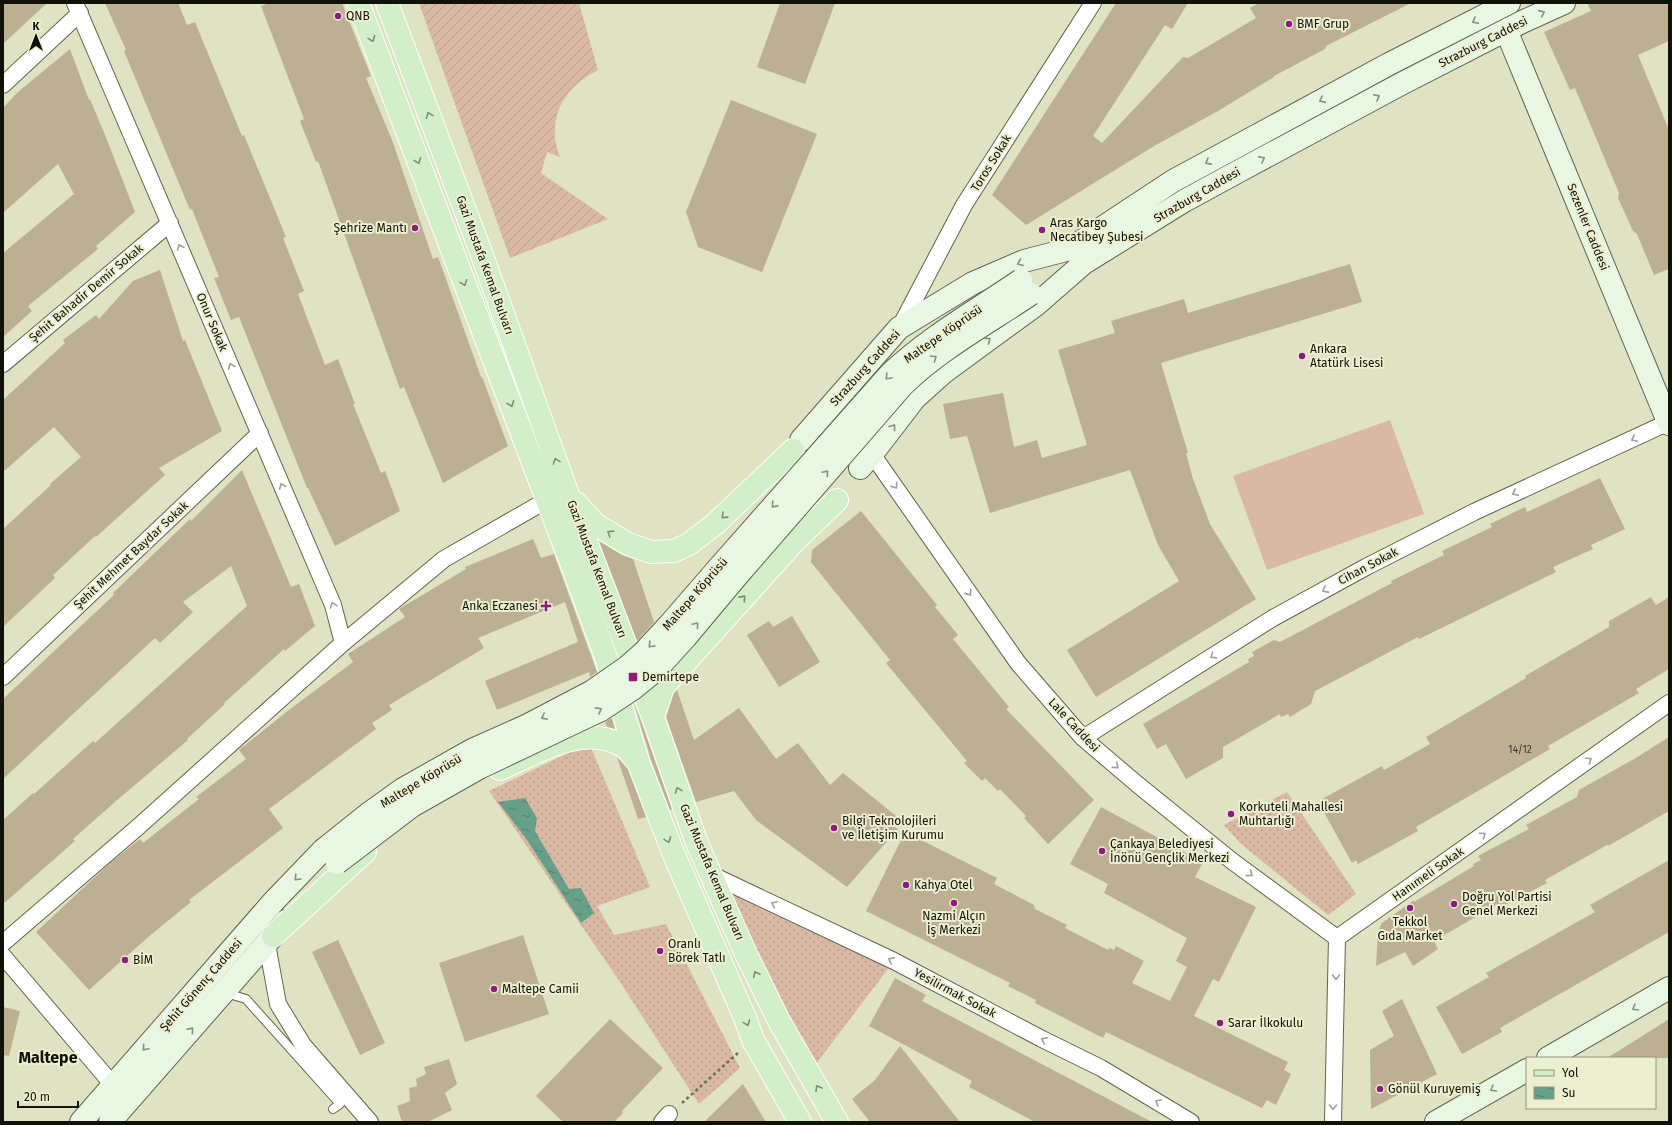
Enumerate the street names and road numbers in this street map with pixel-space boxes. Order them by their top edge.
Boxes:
street label: Strazburg Caddesi [1436,14,1530,70]
street label: Toros Sokak [968,131,1015,194]
street label: Strazburg Caddesi [1151,164,1243,226]
street label: Sezenler Caddesi [1564,181,1612,273]
street label: Gazi Mustafa Kemal Bulvarı [453,194,517,336]
street label: Şehit Bahadir Demir Sokak [26,241,147,345]
street label: Onur Sokak [193,291,231,354]
street label: Maltepe Köprüsü [901,302,985,366]
street label: Strazburg Caddesi [827,327,903,409]
street label: Şehit Mehmet Baydar Sokak [71,498,192,612]
street label: Gazi Mustafa Kemal Bulvarı [564,498,630,640]
street label: Cihan Sokak [1336,544,1401,588]
street label: Maltepe Köprüsü [660,555,730,633]
street label: Lale Caddesi [1046,695,1102,755]
street label: Maltepe Köprüsü [378,751,464,811]
street label: Gazi Mustafa Kemal Bulvarı [677,802,747,942]
street label: Hanımeli Sokak [1389,844,1467,904]
street label: Şehit Gönenç Caddesi [157,936,245,1034]
street label: Yesilirmak Sokak [911,965,999,1021]

